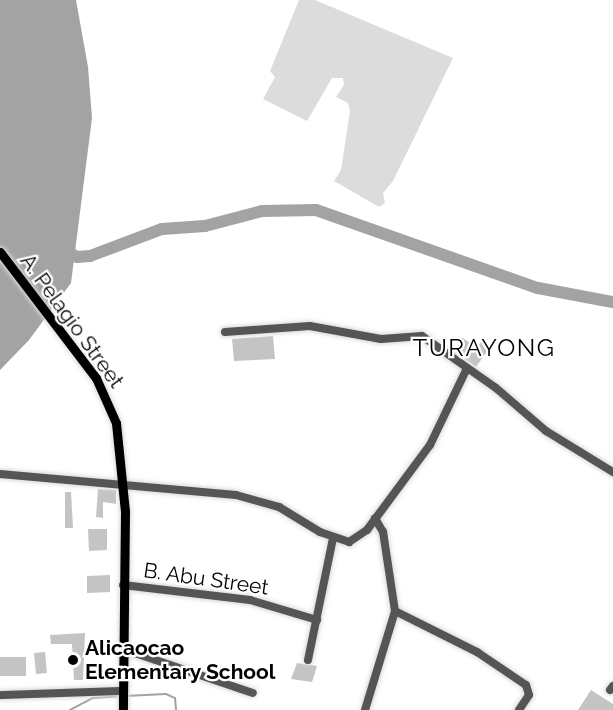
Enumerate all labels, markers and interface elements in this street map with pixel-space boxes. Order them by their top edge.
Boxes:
street label: A. Pelagio Street [15,249,129,393]
district label: TURAYONG [413,334,555,362]
street label: B. Abu Street [142,558,270,600]
place label: Alicaocao Elementary School [85,635,276,685]
marker: Alicaocao Elementary School [66,653,80,667]

